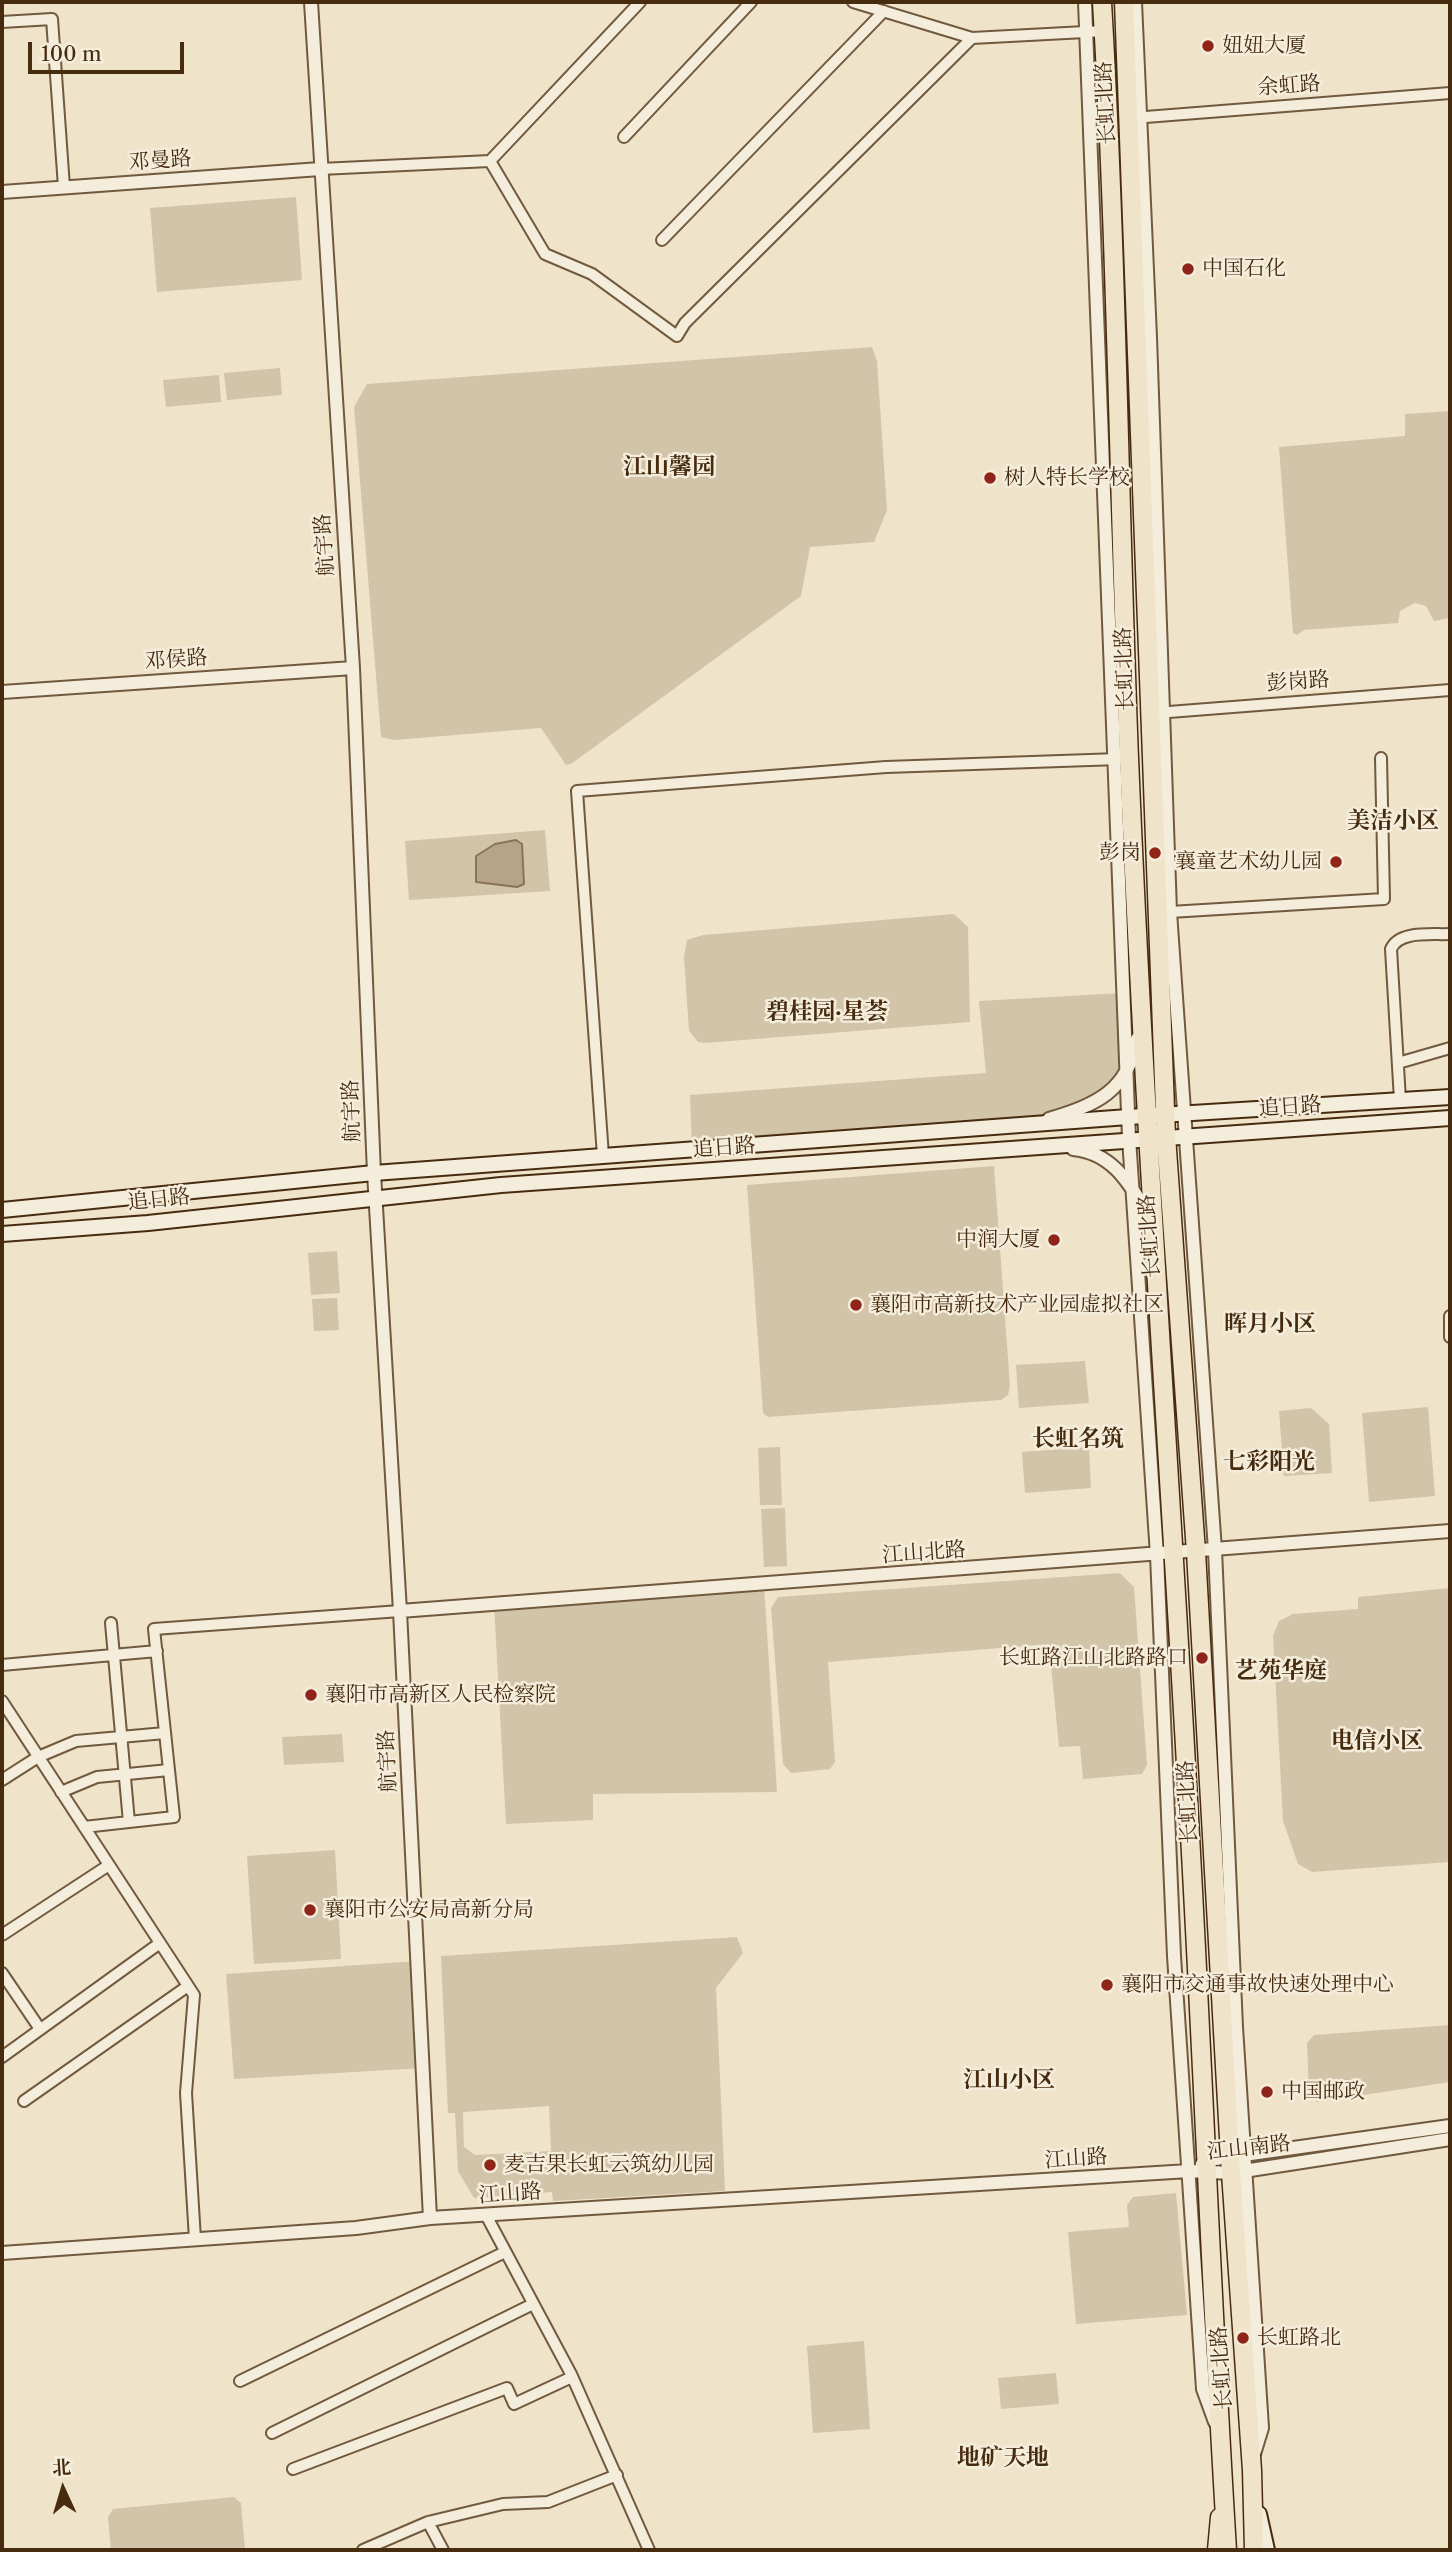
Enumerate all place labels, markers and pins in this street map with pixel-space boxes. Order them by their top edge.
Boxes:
place label: 妞妞大厦 [1222,33,1306,59]
marker: 妞妞大厦 [1200,38,1216,54]
place label: 中国石化 [1202,256,1286,282]
marker: 中国石化 [1180,261,1196,277]
place label: 树人特长学校 [1004,465,1130,491]
marker: 树人特长学校 [982,470,998,486]
place label: 彭岗 [1099,840,1141,866]
marker: 彭岗 [1147,845,1163,861]
place label: 襄童艺术幼儿园 [1175,849,1322,875]
marker: 襄童艺术幼儿园 [1328,854,1344,870]
place label: 中润大厦 [956,1227,1040,1253]
marker: 中润大厦 [1046,1232,1062,1248]
place label: 襄阳市高新技术产业园虚拟社区 [870,1292,1164,1318]
marker: 襄阳市高新技术产业园虚拟社区 [848,1297,864,1313]
place label: 长虹路江山北路路口 [999,1645,1188,1671]
marker: 长虹路江山北路路口 [1194,1650,1210,1666]
place label: 襄阳市高新区人民检察院 [325,1682,556,1708]
marker: 襄阳市高新区人民检察院 [303,1687,319,1703]
place label: 襄阳市公安局高新分局 [324,1897,534,1923]
marker: 襄阳市公安局高新分局 [302,1902,318,1918]
place label: 襄阳市交通事故快速处理中心 [1121,1972,1394,1998]
marker: 襄阳市交通事故快速处理中心 [1099,1977,1115,1993]
place label: 中国邮政 [1281,2079,1365,2105]
marker: 中国邮政 [1259,2084,1275,2100]
place label: 麦吉果长虹云筑幼儿园 [504,2152,714,2178]
marker: 麦吉果长虹云筑幼儿园 [482,2157,498,2173]
place label: 长虹路北 [1257,2325,1341,2351]
marker: 长虹路北 [1235,2330,1251,2346]

